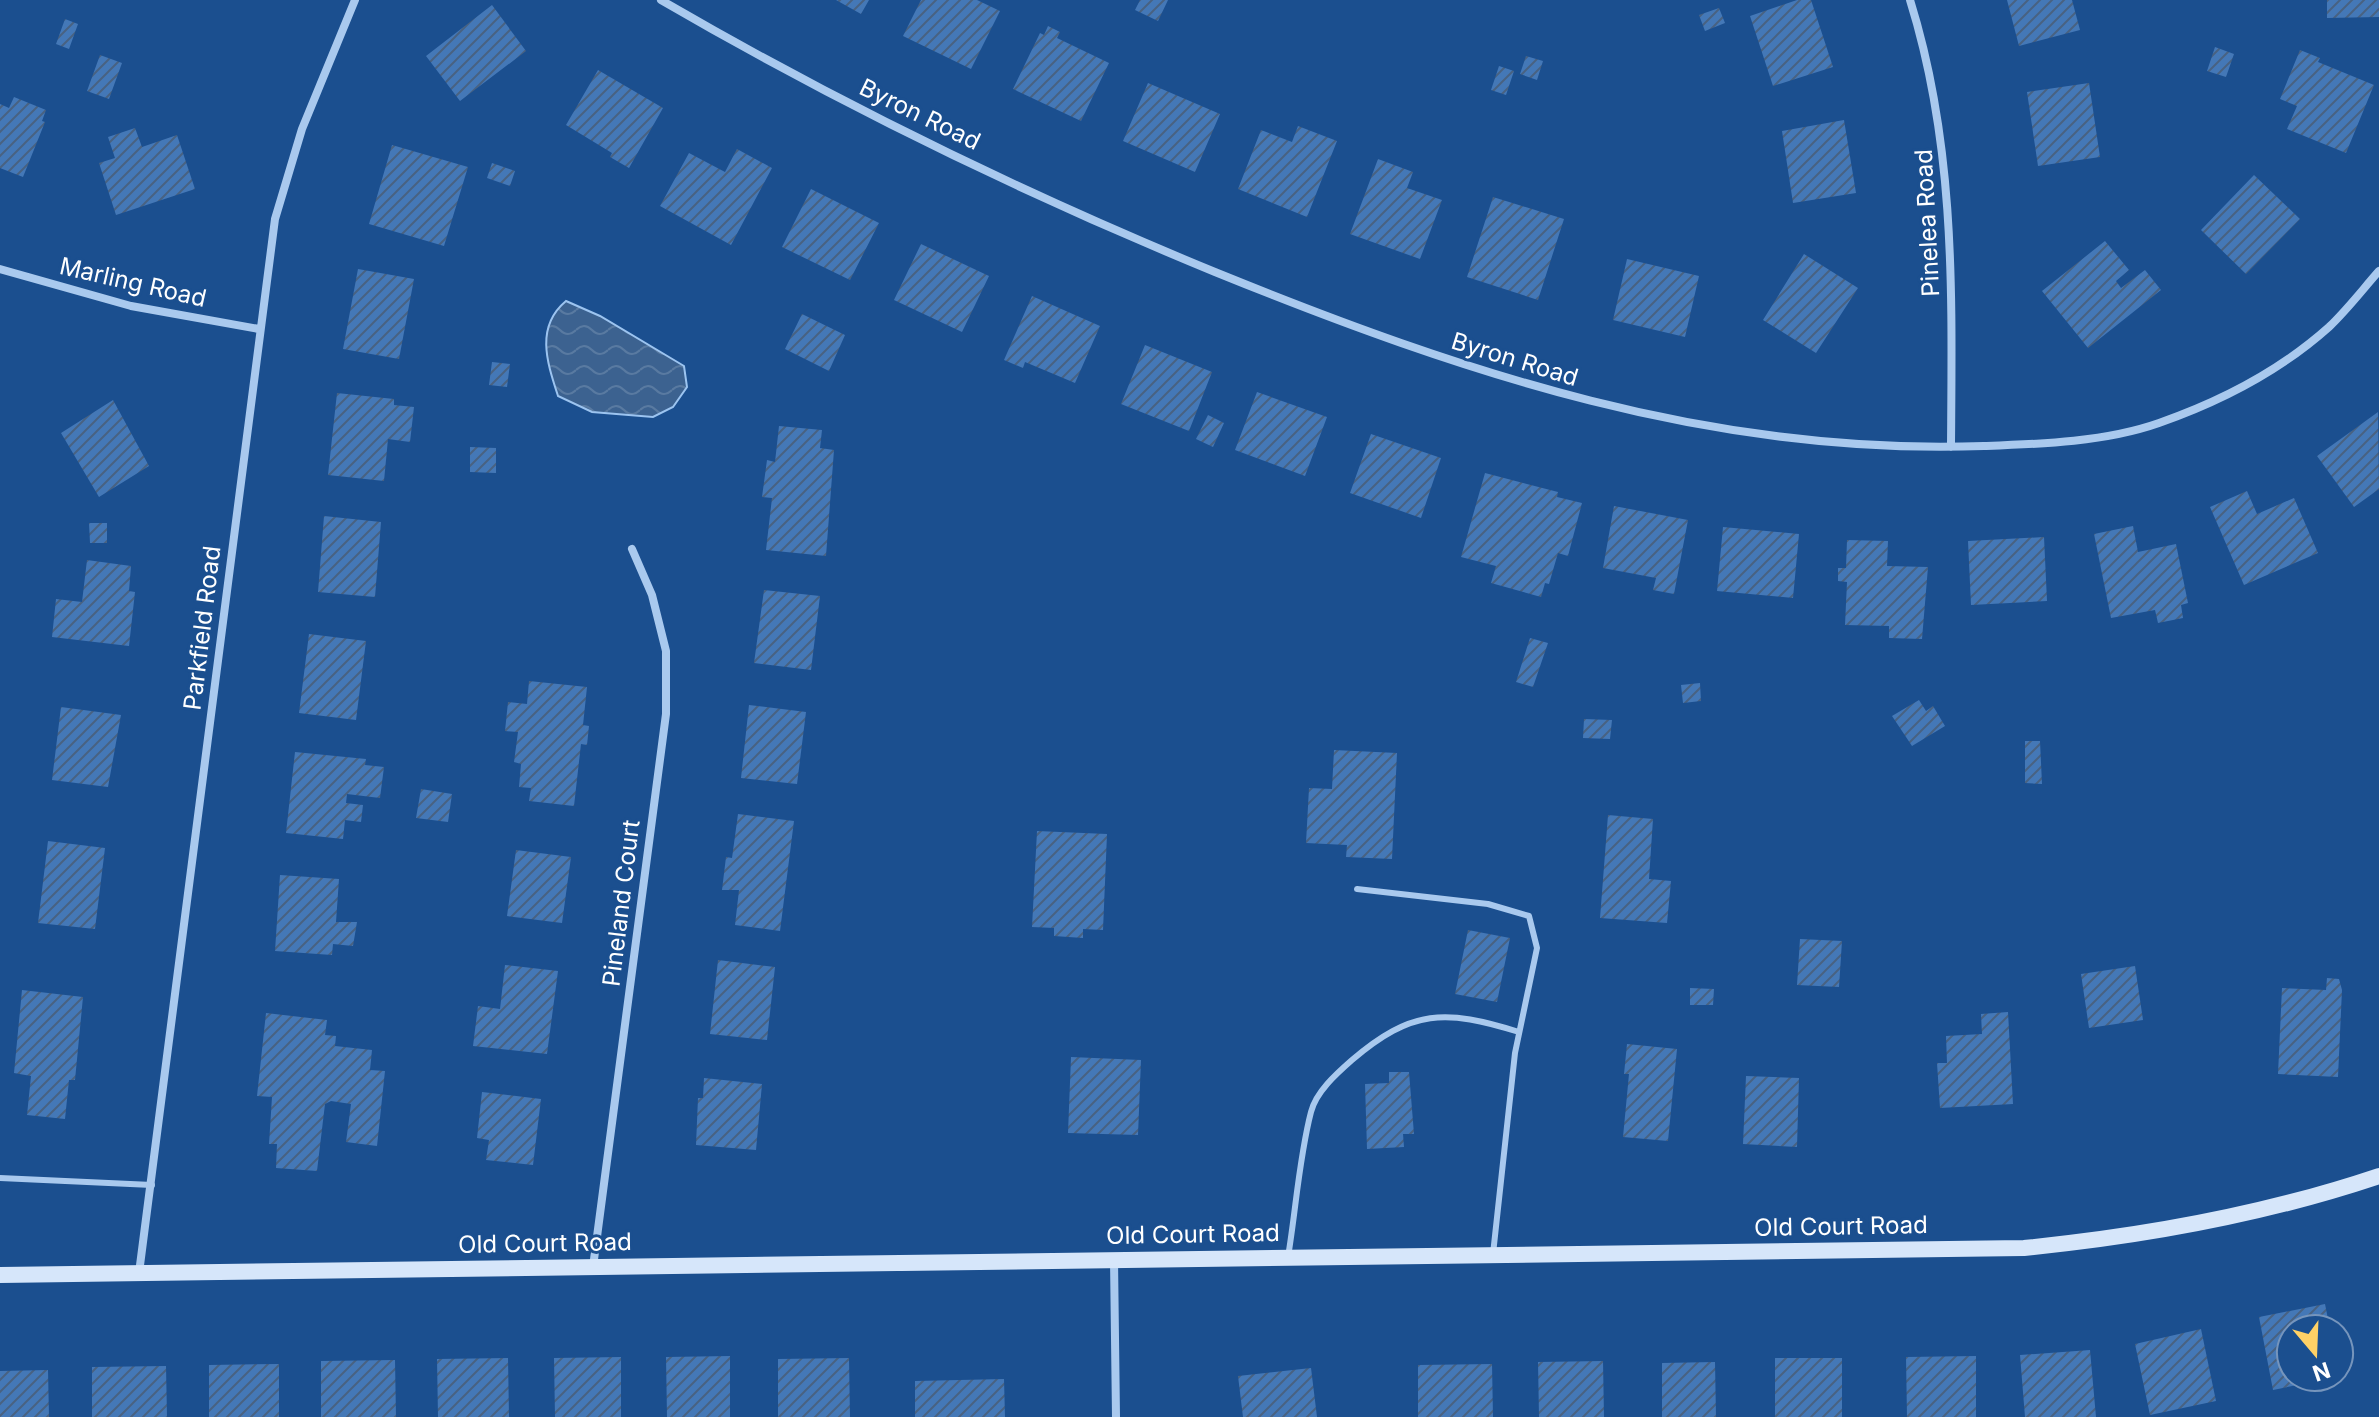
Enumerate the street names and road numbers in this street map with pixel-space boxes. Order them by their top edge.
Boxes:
street label: Byron Road [855,72,985,156]
street label: Pinelea Road [1909,149,1945,297]
street label: Marling Road [57,251,209,313]
street label: Byron Road [1448,326,1582,392]
street label: Parkfield Road [178,544,226,712]
street label: Pineland Court [596,818,646,988]
street label: Old Court Road [1754,1210,1928,1242]
street label: Old Court Road [1106,1218,1280,1250]
street label: Old Court Road [458,1227,632,1259]

